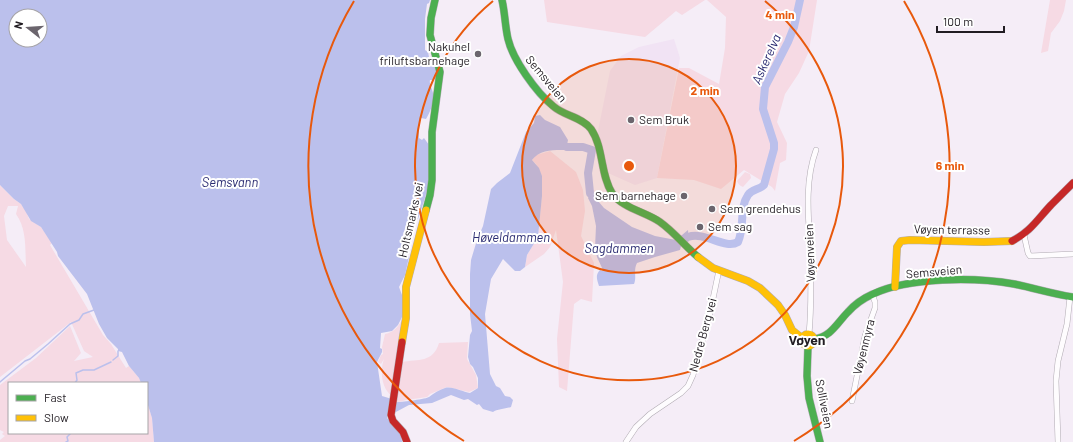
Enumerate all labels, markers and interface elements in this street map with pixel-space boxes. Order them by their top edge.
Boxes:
text: 4 min [765,7,795,21]
north arrow [8,8,48,48]
scale bar [937,8,1004,34]
text: 100 m [943,14,973,28]
text: N [11,20,25,30]
water label: Askerelva [748,31,784,87]
place label: Nakuhel friluftsbarnehage [379,39,470,67]
marker: Nakuhel friluftsbarnehage [473,49,483,59]
street label: Semsveien [523,52,570,105]
text: 2 min [691,83,719,97]
place label: Sem Bruk [639,112,689,126]
marker: Sem Bruk [626,115,636,125]
text: 6 min [936,158,964,172]
centre of rings [622,159,636,173]
water label: Semsvann [202,174,258,190]
street label: Holtsmarks vei [395,181,425,259]
place label: Sem barnehage [595,188,676,202]
marker: Sem barnehage [679,191,689,201]
place label: Sem grendehus [720,201,801,215]
marker: Sem grendehus [707,204,717,214]
place label: Sem sag [708,219,752,233]
street label: Vøyen terrasse [914,221,990,237]
marker: Sem sag [695,222,705,232]
street label: Vøyenveien [801,224,817,283]
water label: Høveldammen [472,229,550,245]
water label: Sagdammen [584,240,654,256]
street label: Semsveien [905,262,963,280]
street label: Nedre Berg vei [685,296,719,373]
street label: Vøyenmyra [849,318,877,376]
district label: Vøyen [788,331,826,348]
street label: Solliveien [813,378,837,430]
legend [8,382,148,434]
text: Fast [44,390,67,404]
text: Slow [44,410,69,424]

